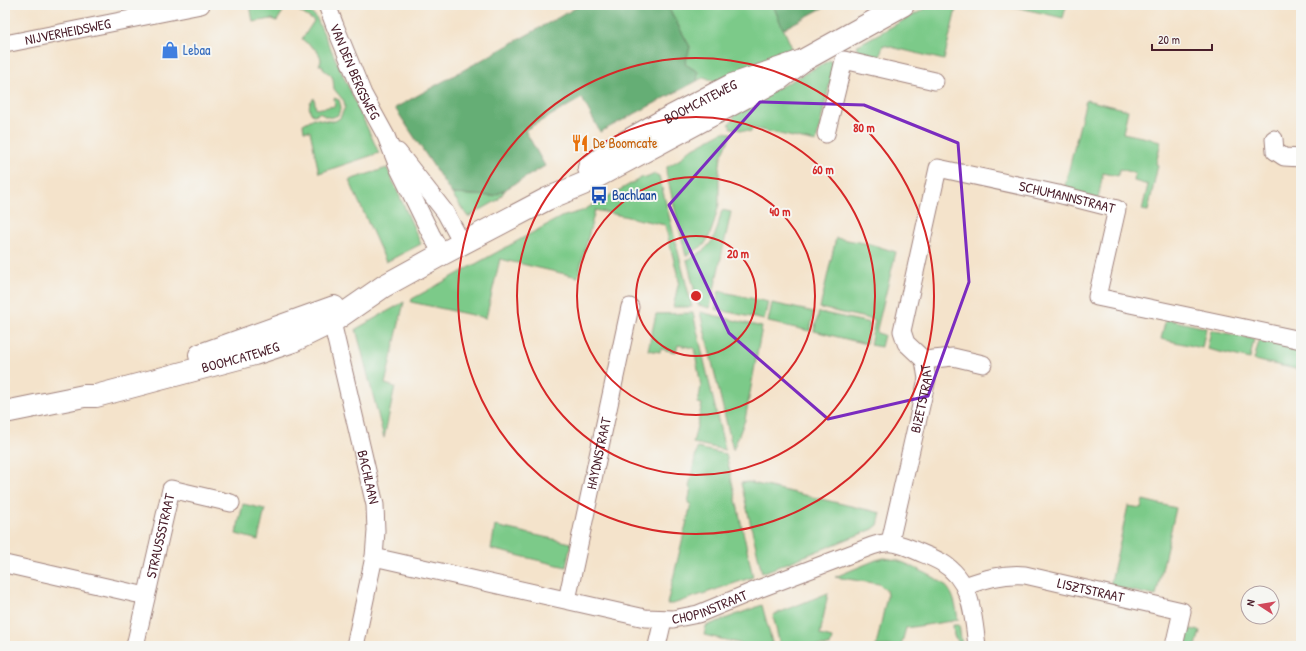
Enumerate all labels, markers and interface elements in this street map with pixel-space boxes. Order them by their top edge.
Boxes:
street label: NIJVERHEIDSWEG [23,13,112,49]
street label: VAN DEN BERGSWEG [326,20,385,123]
scale bar [1152,26,1212,52]
text: 20 m [1158,31,1180,48]
shop icon: Lebaa [160,40,180,60]
place label: Lebaa [183,40,211,59]
street label: BOOMCATEWEG [660,74,739,128]
text: 80 m [853,119,875,136]
restaurant icon: De Boomcate [570,133,590,153]
place label: De Boomcate [593,133,658,152]
text: 60 m [812,161,834,178]
street label: SCHUMANNSTRAAT [1017,176,1118,217]
bus stop icon: Bachlaan [589,185,609,205]
place label: Bachlaan [612,185,657,204]
text: 40 m [770,203,790,220]
text: 20 m [727,245,749,262]
centre of rings [689,289,703,303]
street label: BOOMCATEWEG [199,336,282,377]
street label: BIZETSTRAAT [905,363,936,435]
street label: HAYDNSTRAAT [581,415,615,491]
street label: BACHLAAN [353,448,384,506]
street label: STRAUSSSTRAAT [141,491,179,580]
street label: LISZTSTRAAT [1056,573,1127,607]
street label: CHOPINSTRAAT [670,585,750,628]
north arrow [1240,585,1280,625]
text: N [1243,598,1258,607]

